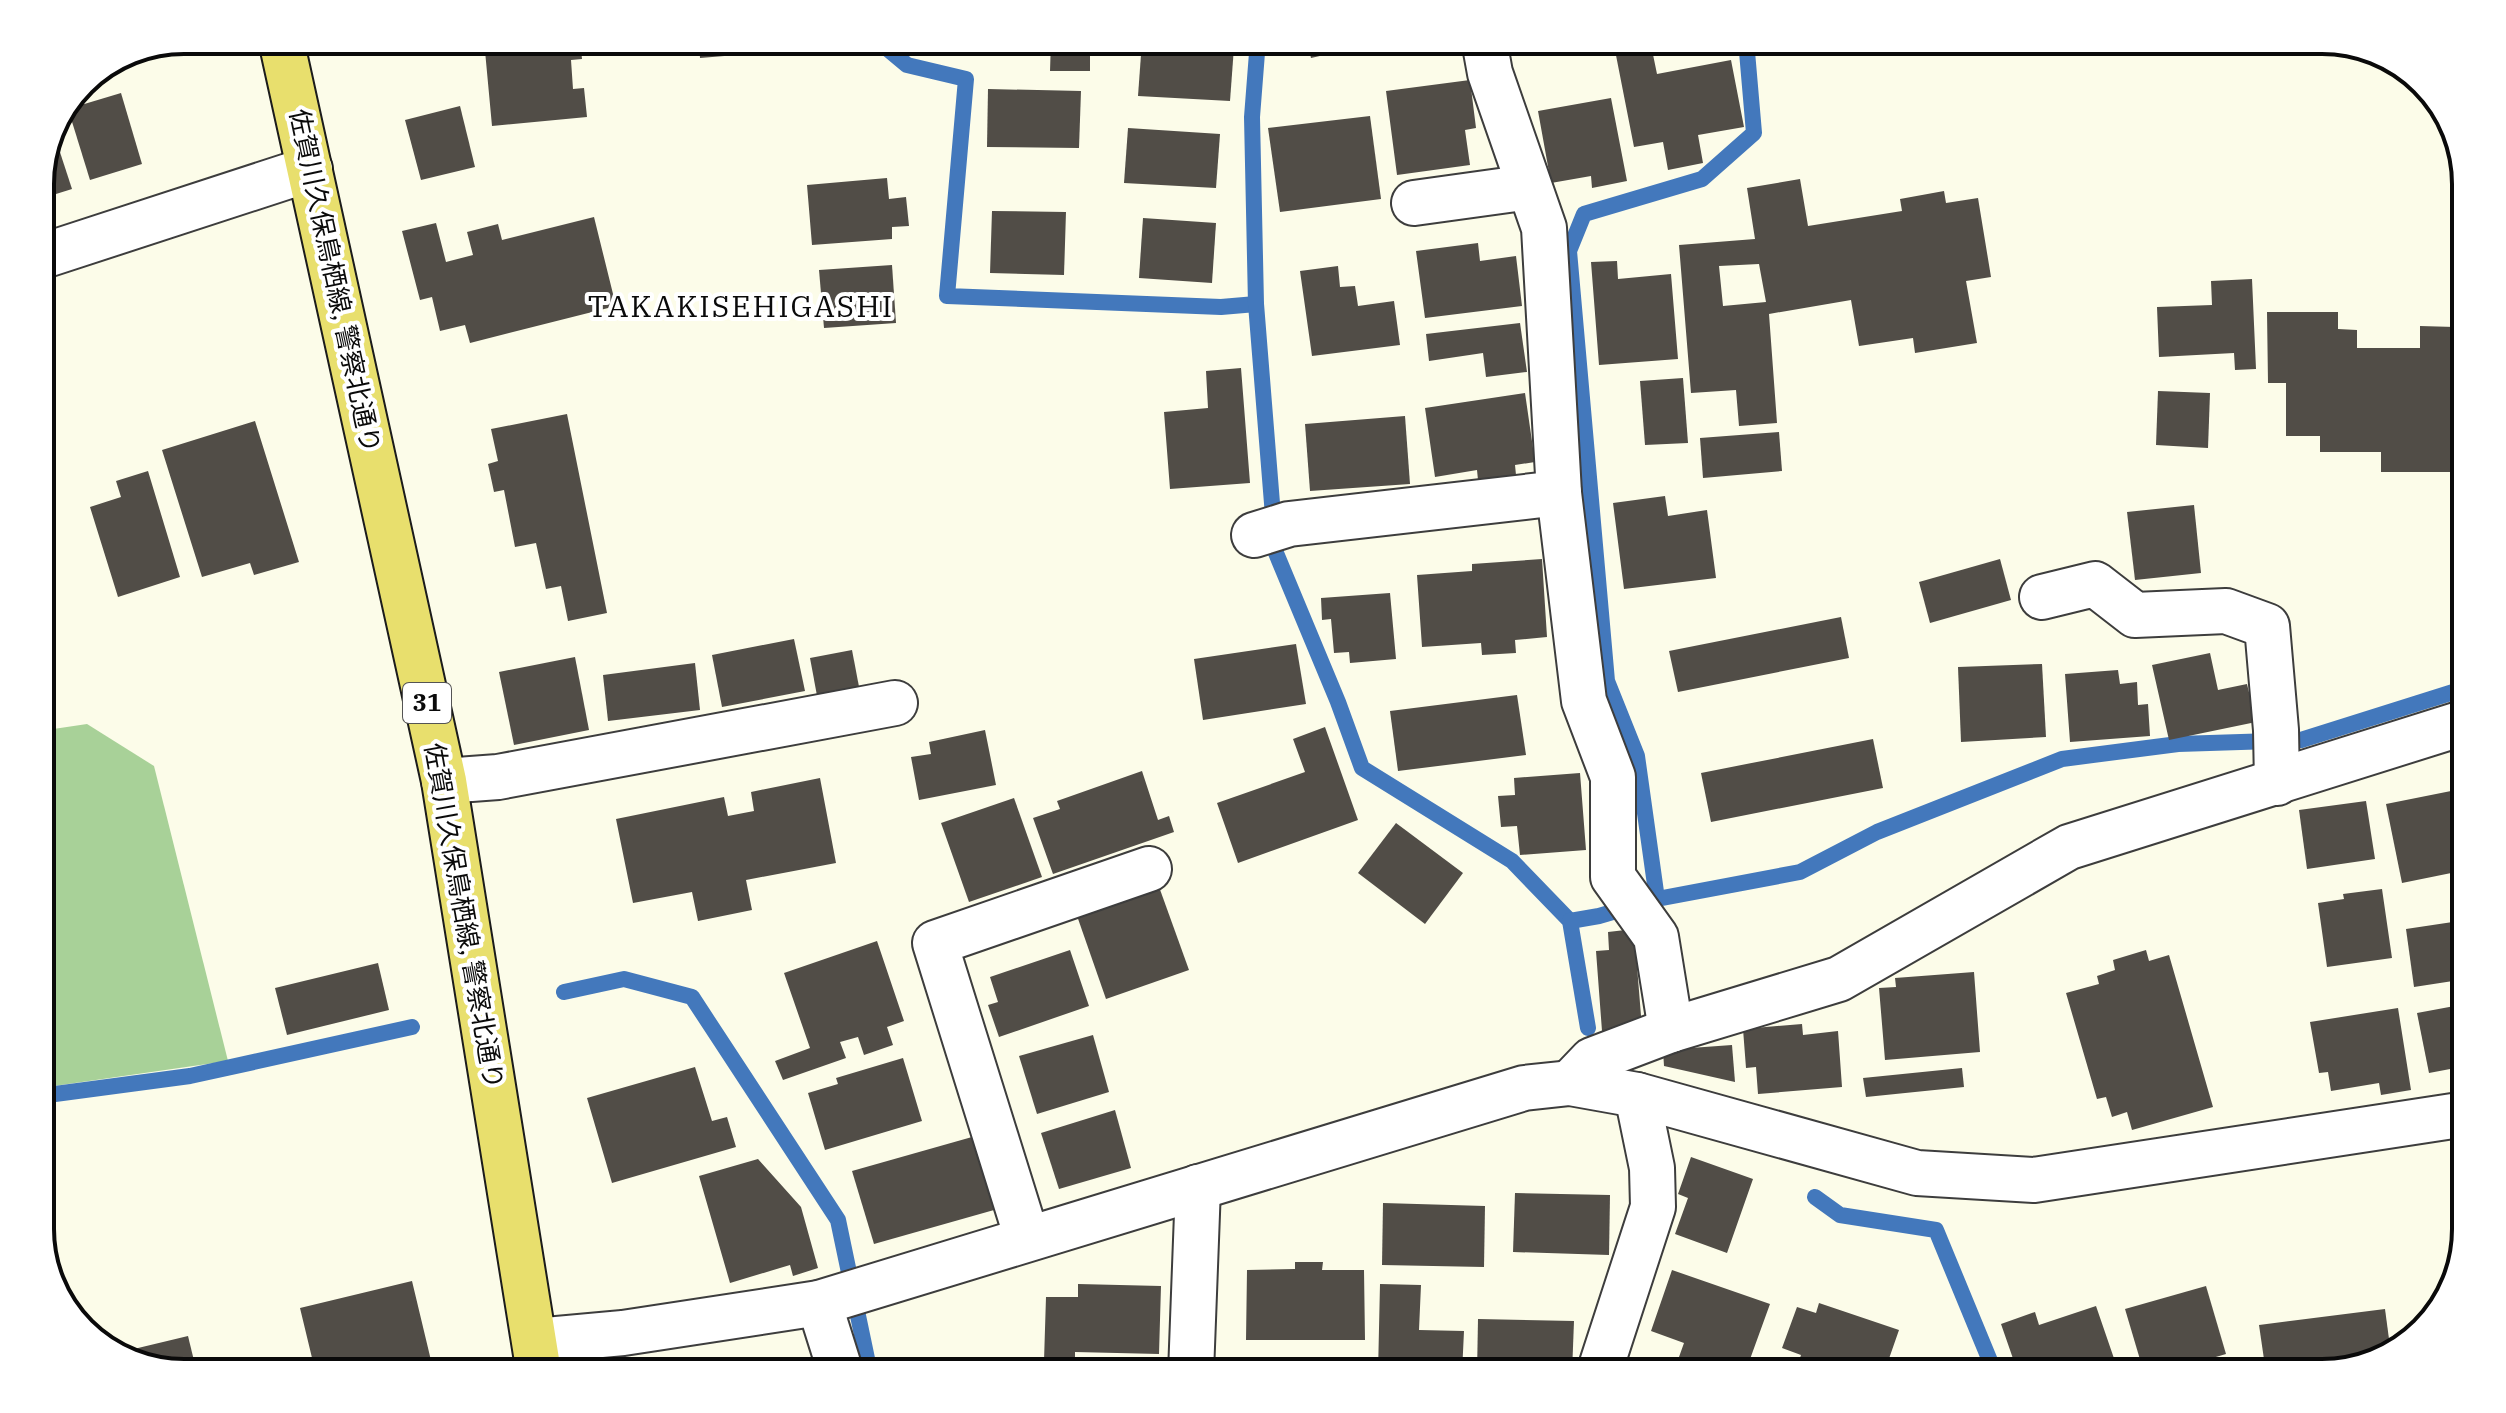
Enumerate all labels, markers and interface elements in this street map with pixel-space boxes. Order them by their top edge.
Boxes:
street label: 佐賀川久保鳥栖線, 警察北通り [283,106,389,456]
district label: TAKAKISEHIGASHI [588,286,894,325]
road number: 31 [403,683,451,723]
street label: 佐賀川久保鳥栖線, 警察北通り [418,740,512,1092]

